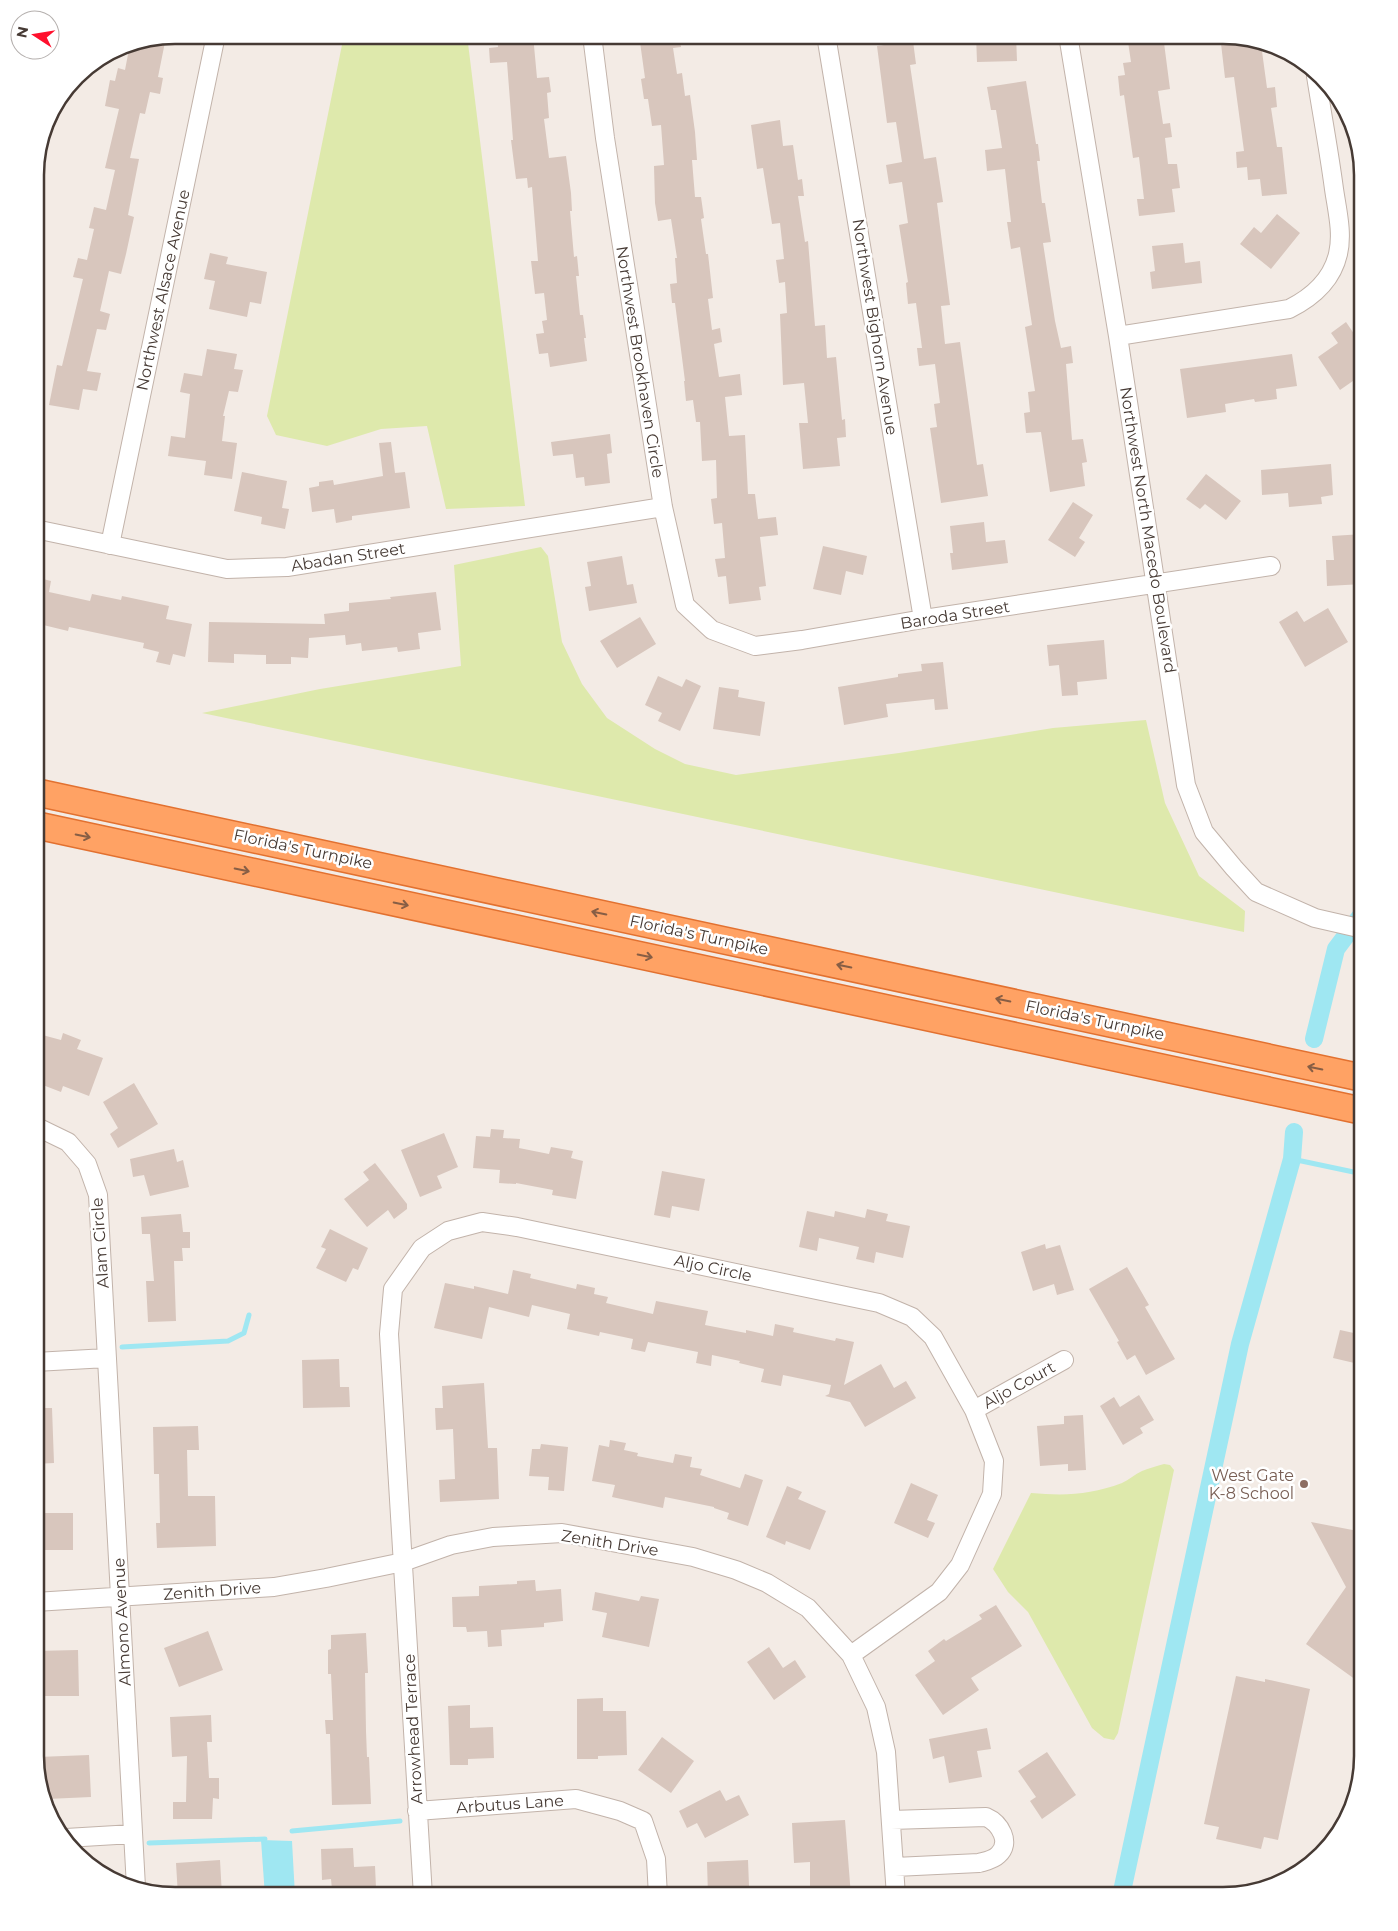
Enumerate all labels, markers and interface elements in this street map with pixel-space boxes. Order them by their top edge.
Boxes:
north arrow [10,10,60,60]
text: N [12,25,32,40]
street label: Northwest Alsace Avenue [132,188,194,392]
street label: Northwest Bighorn Avenue [849,218,901,436]
street label: Northwest Brookhaven Circle [612,245,668,479]
street label: Northwest North Macedo Boulevard [1116,385,1180,675]
street label: Abadan Street [290,539,407,575]
street label: Baroda Street [899,597,1012,633]
street label: Florida's Turnpike [232,825,374,873]
one-way arrow [74,831,90,841]
one-way arrow [233,865,249,875]
one-way arrow [392,900,408,909]
one-way arrow [592,908,608,918]
street label: Florida's Turnpike [628,911,770,959]
one-way arrow [637,952,653,961]
one-way arrow [836,961,852,970]
one-way arrow [995,995,1011,1005]
street label: Florida's Turnpike [1024,996,1166,1044]
one-way arrow [1308,1063,1324,1072]
street label: Alam Circle [87,1197,113,1289]
street label: Aljo Circle [672,1250,754,1286]
street label: Aljo Court [980,1357,1059,1413]
place label: West Gate K-8 School [1209,1466,1294,1503]
marker: West Gate K-8 School [1298,1478,1310,1490]
street label: Zenith Drive [560,1526,660,1560]
street label: Almono Avenue [109,1557,135,1687]
street label: Zenith Drive [162,1578,262,1604]
street label: Arrowhead Terrace [400,1653,426,1805]
street label: Arbutus Lane [455,1791,565,1817]

